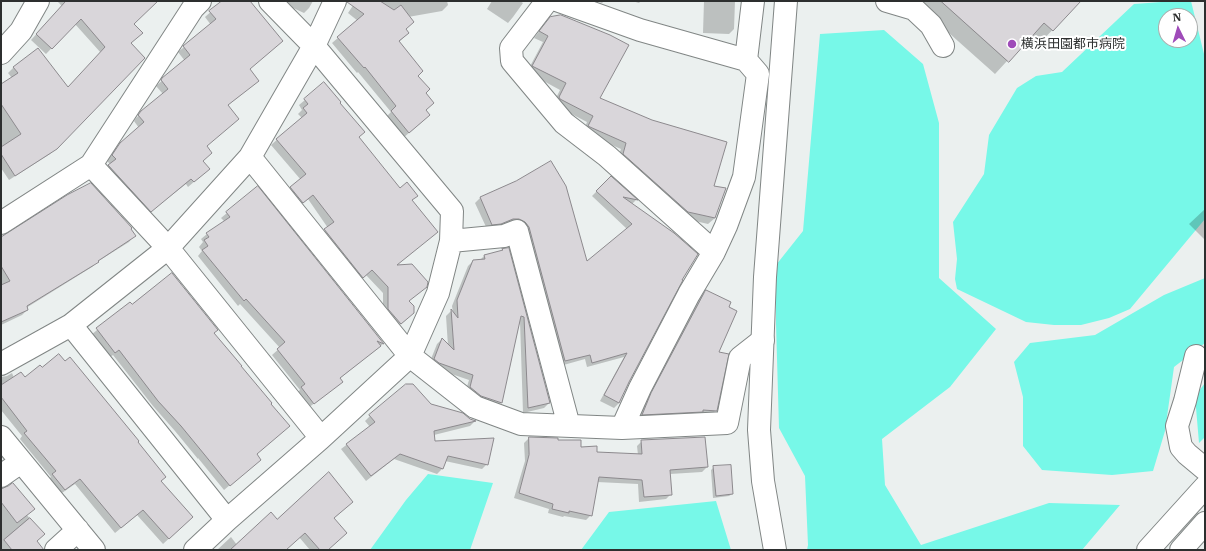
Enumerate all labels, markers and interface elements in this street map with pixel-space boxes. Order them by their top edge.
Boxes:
north arrow [1158,8,1198,48]
text: N [1172,10,1182,24]
place label: 横浜田園都市病院 [1021,36,1125,52]
marker: 横浜田園都市病院 [1006,38,1018,50]

